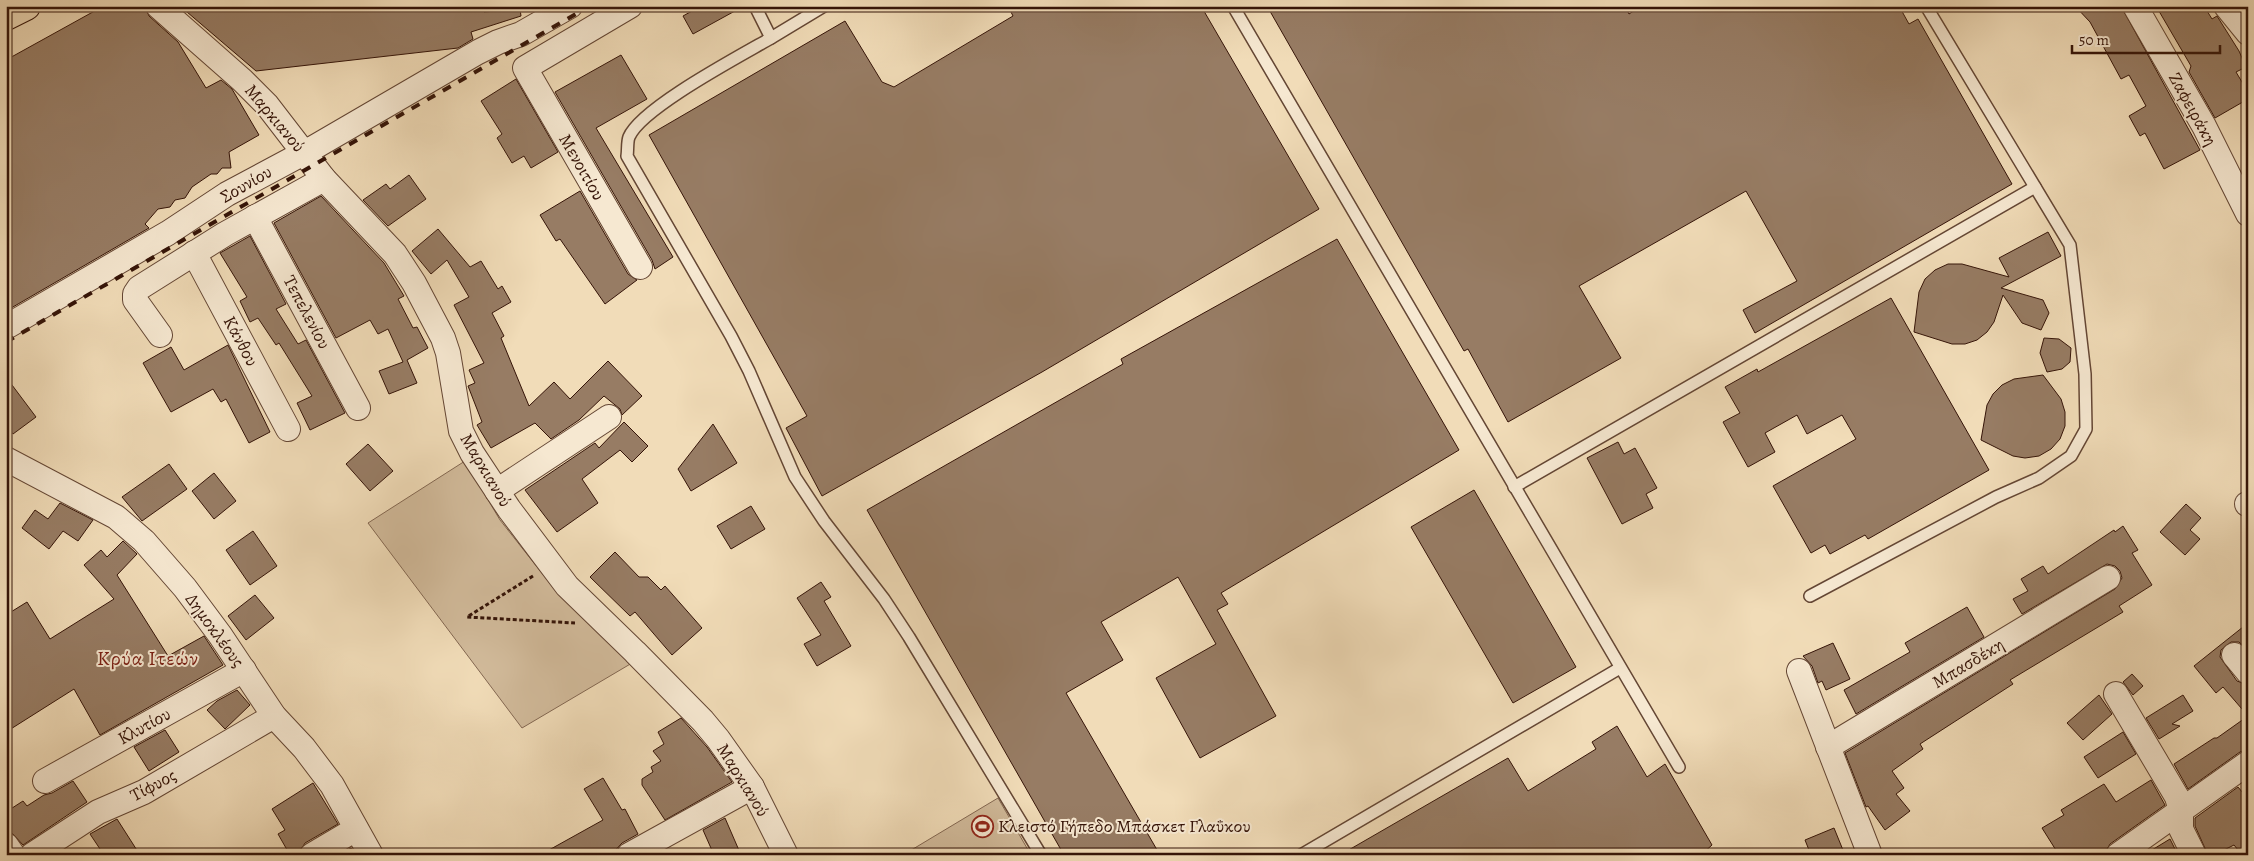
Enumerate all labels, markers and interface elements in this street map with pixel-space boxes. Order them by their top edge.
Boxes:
scale bar [2072,22,2219,54]
text: 50 m [2079,30,2109,50]
street label: Ζαφειράκη [2163,68,2223,150]
street label: Μαρκιανού [239,79,311,157]
street label: Μενοιτίου [553,129,611,205]
street label: Σουνίου [216,160,276,208]
street label: Τεπελενίου [278,271,336,353]
street label: Κάνθου [218,312,264,370]
street label: Μαρκιανού [455,429,517,511]
street label: Δημοκλέους [180,588,250,672]
street label: Μπασδέκη [1928,632,2008,694]
district label: Κρύα Ιτεών [97,645,199,672]
street label: Κλυτίου [113,702,175,750]
street label: Μαρκιανού [711,739,775,821]
street label: Τίφυος [126,763,180,807]
sports icon: Κλειστό Γήπεδο Μπάσκετ Γλαΰκου [970,814,994,838]
place label: Κλειστό Γήπεδο Μπάσκετ Γλαΰκου [998,814,1251,838]

